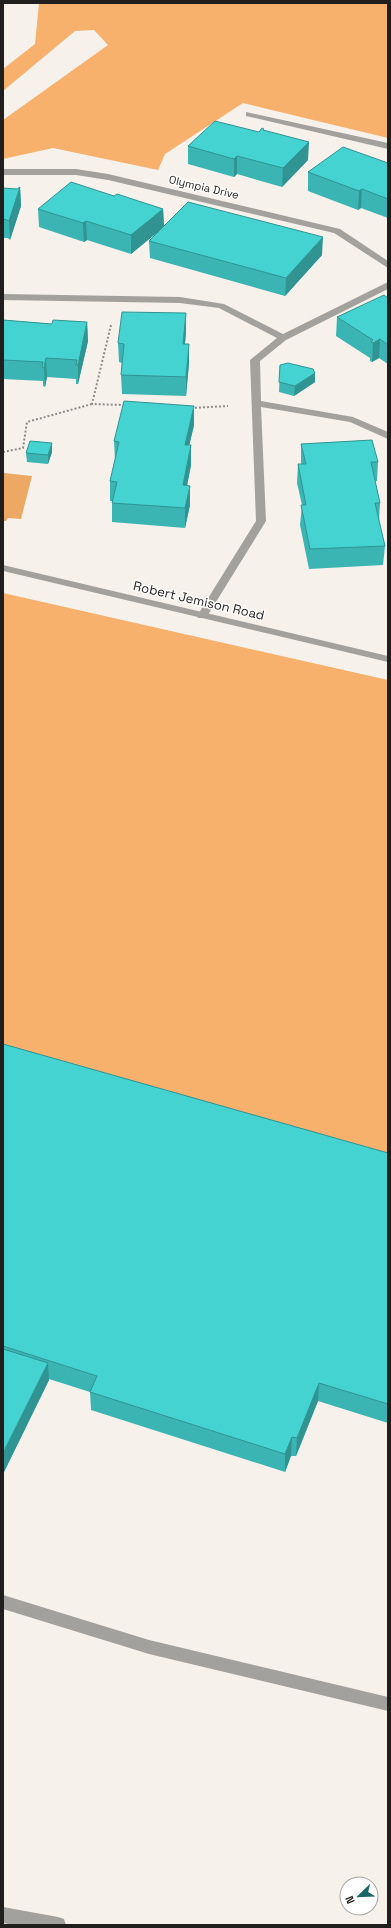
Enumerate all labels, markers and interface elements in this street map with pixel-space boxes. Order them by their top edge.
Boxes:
street label: Olympia Drive [168,172,240,202]
street label: Robert Jemison Road [132,577,266,624]
north arrow [339,1876,379,1916]
text: N [342,1894,358,1906]

